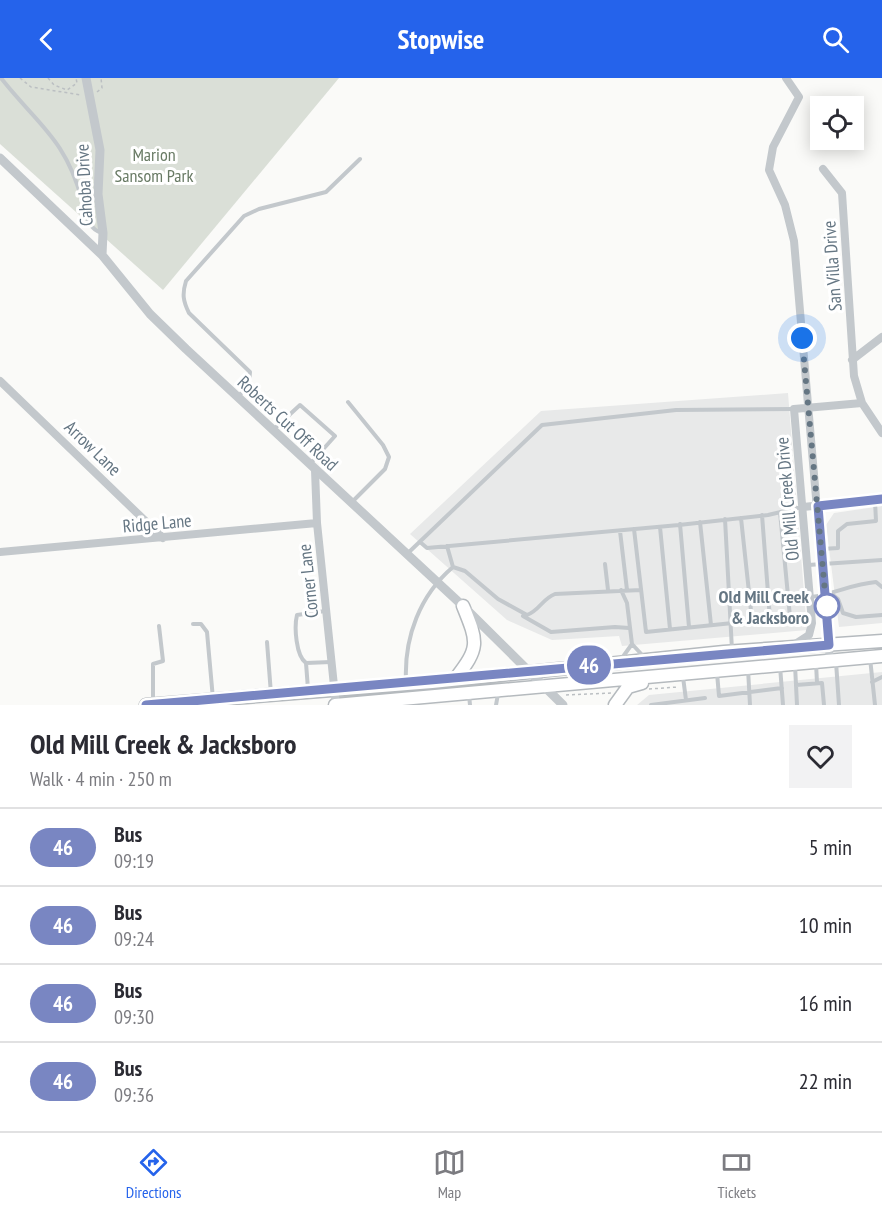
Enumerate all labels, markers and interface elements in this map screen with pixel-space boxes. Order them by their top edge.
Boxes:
text: Stopwise [398,22,484,56]
icon: back [30,23,63,56]
icon: search [819,23,852,56]
map controls [810,96,864,150]
button: locate [810,96,864,150]
street label: Cahoba Drive [70,143,98,227]
park label: Marion Sansom Park [115,143,193,187]
street label: San Villa Drive [817,220,847,312]
your location [787,323,817,353]
street label: Roberts Cut Off Road [233,370,343,476]
street label: Arrow Lane [60,415,126,481]
street label: Old Mill Creek Drive [770,436,804,562]
street label: Ridge Lane [122,509,192,537]
street label: Corner Lane [293,543,323,619]
place label: Old Mill Creek & Jacksboro [719,585,810,629]
marker: Old Mill Creek & Jacksboro [814,593,840,619]
line badge: 46 [562,646,616,684]
text: 46 [579,652,599,679]
text: Old Mill Creek & Jacksboro [30,725,297,762]
button: heart [789,725,852,788]
text: Walk · 4 min · 250 m [30,766,172,792]
text: Bus [114,820,142,848]
text: 5 min [809,833,852,861]
text: 46 [53,834,73,861]
text: 09:19 [114,848,154,874]
text: Bus [114,898,142,926]
text: 10 min [799,911,852,939]
text: 46 [53,912,73,939]
text: 09:24 [114,926,154,952]
text: Bus [114,976,142,1004]
text: 16 min [799,989,852,1017]
text: 46 [53,990,73,1017]
text: 09:30 [114,1004,154,1030]
text: Bus [114,1054,142,1082]
text: 22 min [799,1067,852,1095]
text: 46 [53,1068,73,1095]
text: 09:36 [114,1082,154,1108]
tab: Directions [126,1146,181,1202]
tab: Map [433,1146,466,1202]
tab: Tickets [717,1146,756,1202]

